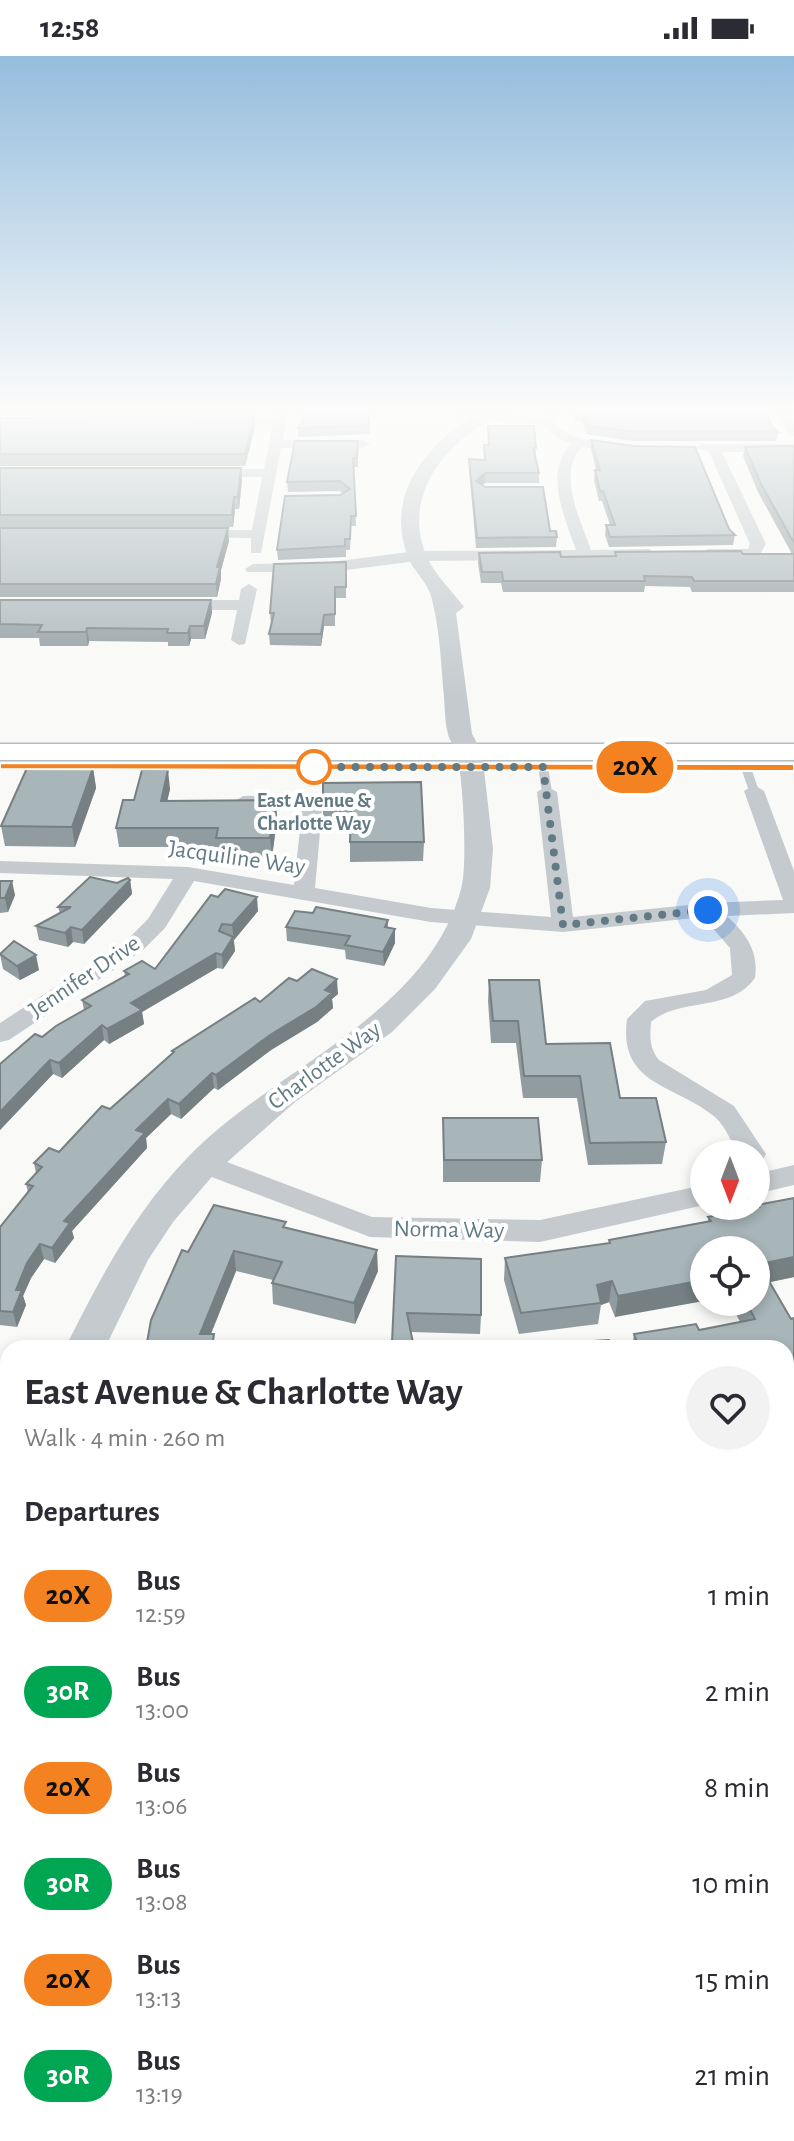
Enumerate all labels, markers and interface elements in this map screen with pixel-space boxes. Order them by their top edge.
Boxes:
text: 12:58 [40,13,100,43]
line badge: 20X [589,741,681,793]
marker: East Avenue & Charlotte Way [297,750,331,784]
text: 20X [612,753,658,781]
place label: East Avenue & Charlotte Way [257,791,372,834]
street label: Jacquiline Way [167,837,307,879]
your location [688,890,728,930]
street label: Jennifer Drive [25,931,144,1023]
street label: Charlotte Way [264,1017,385,1114]
north arrow [690,1140,770,1220]
map controls [690,1140,770,1316]
street label: Norma Way [393,1217,504,1243]
button: locate [690,1236,770,1316]
button: heart [686,1366,770,1450]
text: East Avenue & Charlotte Way [24,1374,463,1412]
text: Walk · 4 min · 260 m [24,1425,225,1451]
text: Departures [24,1497,160,1527]
text: Bus [136,1566,181,1596]
text: 1 min [708,1581,770,1611]
text: 20X [45,1582,91,1610]
text: 12:59 [136,1601,186,1627]
text: Bus [136,1662,181,1692]
text: 2 min [705,1677,770,1707]
text: 30R [46,1678,90,1706]
text: 13:00 [136,1697,189,1723]
text: Bus [136,1758,181,1788]
text: 8 min [704,1773,770,1803]
text: 20X [45,1774,91,1802]
text: 13:06 [136,1793,188,1819]
text: Bus [136,1854,181,1884]
text: 10 min [692,1869,770,1899]
text: 30R [46,1870,90,1898]
text: 13:08 [136,1889,188,1915]
text: Bus [136,1950,181,1980]
text: 15 min [695,1965,770,1995]
text: 20X [45,1966,91,1994]
text: 13:13 [136,1985,181,2011]
text: Bus [136,2046,181,2076]
text: 21 min [694,2061,770,2091]
text: 30R [46,2062,90,2090]
text: 13:19 [136,2081,183,2107]

